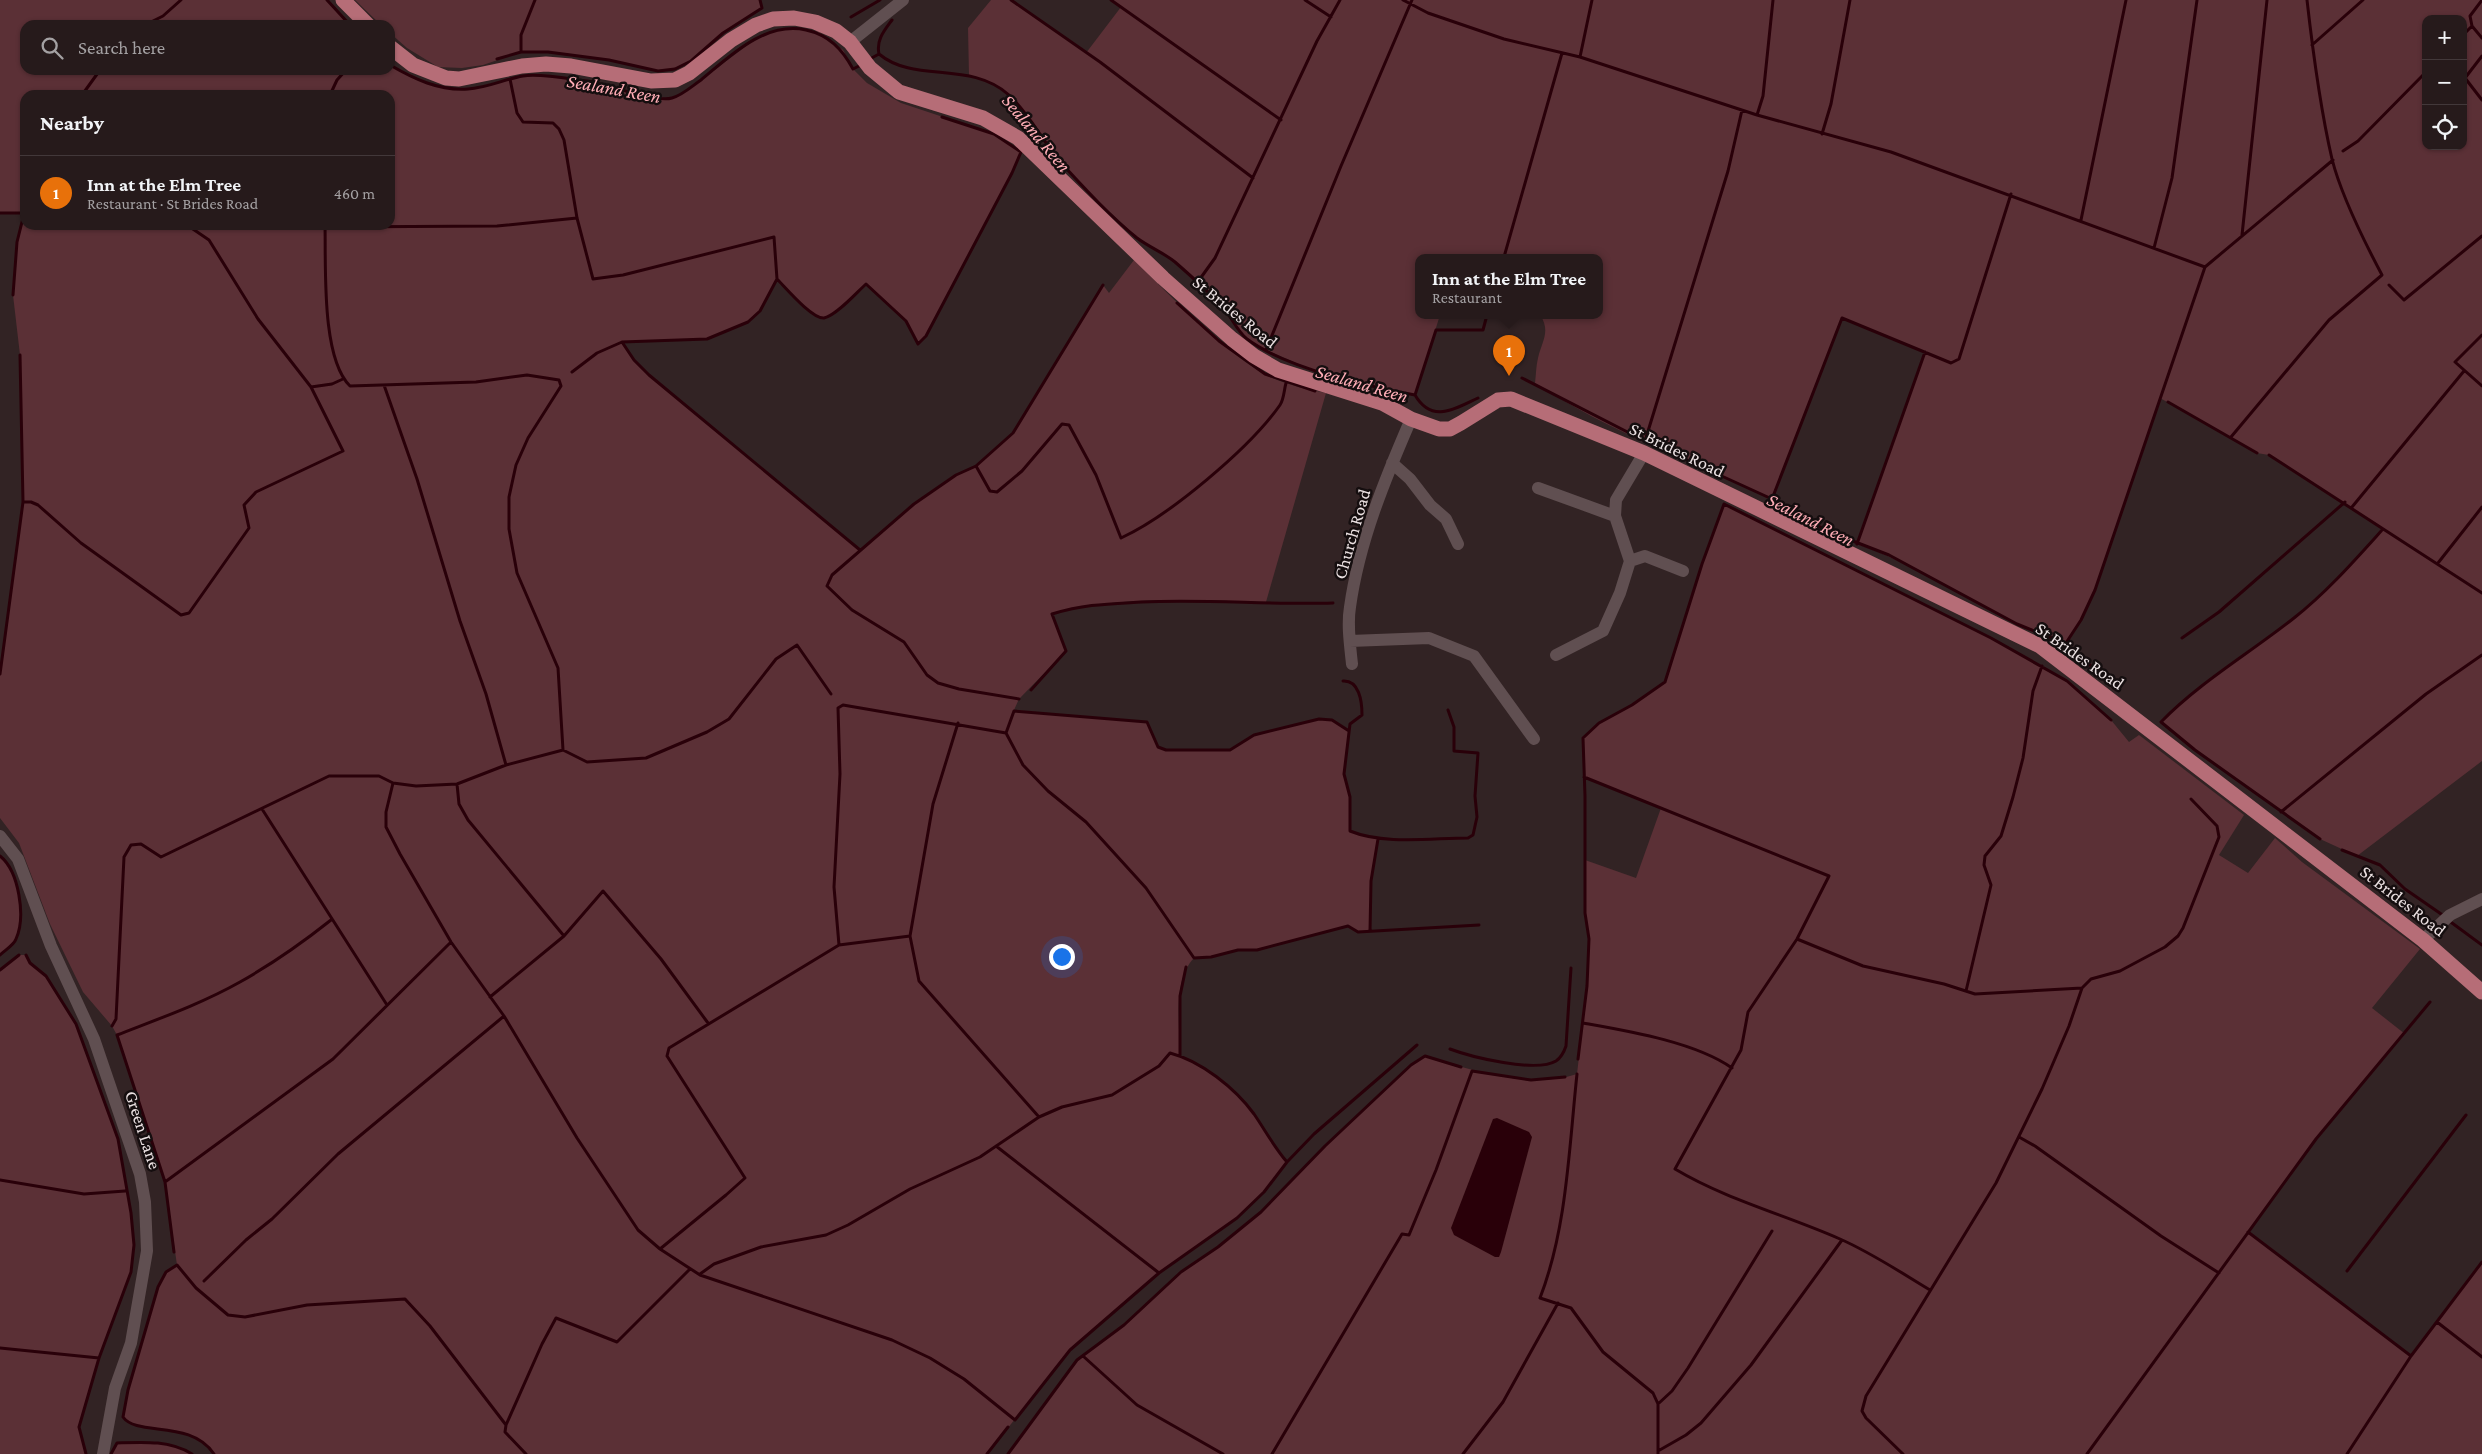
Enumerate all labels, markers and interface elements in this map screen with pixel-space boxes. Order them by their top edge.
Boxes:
map controls [2422,15,2467,150]
button: + [2422,15,2467,60]
search box [20,20,395,75]
icon: search [38,34,66,62]
text: Search here [78,37,165,58]
button: − [2422,60,2467,105]
water label: Sealand Reen [565,70,663,107]
water label: Sealand Reen [998,90,1075,176]
button: locate [2422,105,2467,150]
text: Nearby [40,111,104,135]
text: Inn at the Elm Tree [87,174,241,195]
text: 1 [53,185,59,202]
text: 460 m [334,185,375,202]
text: Restaurant · St Brides Road [87,195,258,212]
popup [1415,254,1603,319]
text: Inn at the Elm Tree [1432,268,1586,289]
street label: St Brides Road [1189,272,1282,353]
text: Restaurant [1432,289,1502,306]
pin: 1 [1493,335,1525,376]
water label: Sealand Reen [1313,360,1410,407]
street label: St Brides Road [1626,418,1728,482]
street label: Church Road [1330,486,1375,581]
water label: Sealand Reen [1764,489,1858,550]
street label: St Brides Road [2032,618,2128,694]
street label: St Brides Road [2356,861,2450,941]
your location [1049,944,1075,970]
street label: Green Lane [121,1088,165,1172]

